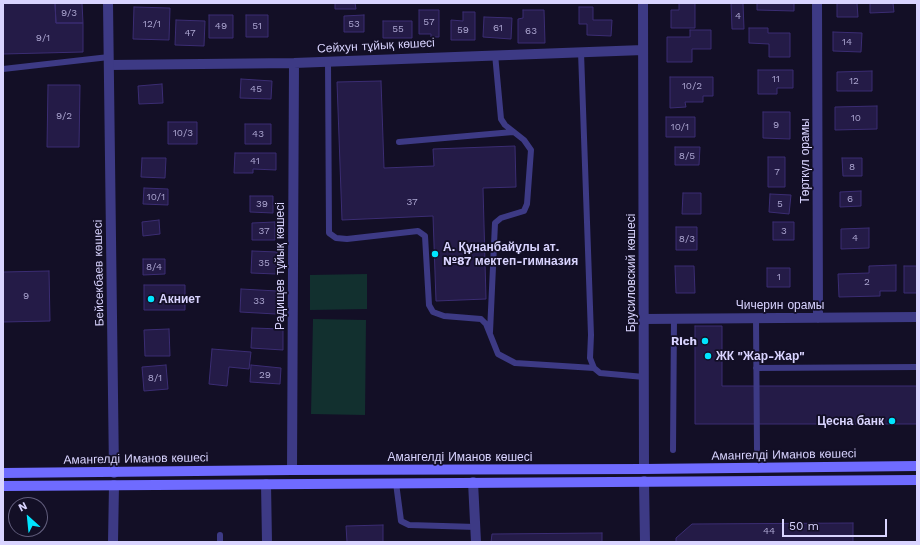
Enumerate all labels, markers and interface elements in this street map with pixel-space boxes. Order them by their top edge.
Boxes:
house number: 9/3 [61,7,77,19]
house number: 4 [735,10,741,22]
house number: 57 [423,16,435,28]
house number: 12/1 [143,18,161,30]
house number: 53 [348,18,360,30]
house number: 49 [215,20,227,32]
house number: 51 [252,20,262,32]
house number: 61 [493,22,503,34]
house number: 55 [392,23,404,35]
house number: 59 [457,24,469,36]
house number: 63 [525,25,537,37]
house number: 47 [184,27,196,39]
house number: 9/1 [36,32,50,44]
street label: Сейхун тұйық көшесі [317,36,435,56]
house number: 14 [842,36,852,48]
house number: 11 [772,73,780,85]
house number: 12 [849,75,859,87]
house number: 10/2 [682,80,702,92]
house number: 45 [250,83,262,95]
house number: 9/2 [56,110,72,122]
house number: 10 [851,112,861,124]
street label: Төрткүл орамы [798,118,812,204]
house number: 9 [773,119,779,131]
house number: 10/1 [671,121,689,133]
house number: 10/3 [173,127,193,139]
house number: 43 [252,128,264,140]
house number: 8/5 [679,150,695,162]
house number: 41 [250,155,260,167]
house number: 8 [849,161,855,173]
house number: 7 [774,166,780,178]
house number: 10/1 [147,191,165,203]
house number: 6 [847,193,853,205]
house number: 37 [406,196,418,208]
house number: 39 [256,198,268,210]
house number: 5 [777,198,783,210]
street label: Радищев тұйық көшесі [273,202,287,330]
street label: Брусиловский көшесі [624,214,638,332]
street label: Бейсекбаев көшесі [91,220,107,326]
house number: 37 [258,225,270,237]
house number: 3 [781,225,787,237]
house number: 4 [852,232,858,244]
house number: 8/3 [679,233,695,245]
place label: А. Құнанбайұлы ат. №87 мектеп-гимназия [443,240,578,268]
marker: А. Құнанбайұлы ат. №87 мектеп-гимназия [430,249,440,259]
house number: 35 [258,257,270,269]
house number: 8/4 [146,261,162,273]
house number: 1 [777,271,781,283]
house number: 2 [864,276,870,288]
house number: 9 [23,290,29,302]
place label: Акниет [159,292,201,306]
marker: Акниет [146,294,156,304]
house number: 33 [253,295,265,307]
street label: Чичерин орамы [736,298,824,312]
place label: Rich [671,334,697,348]
marker: Rich [700,336,710,346]
place label: ЖК "Жар-Жар" [716,349,805,363]
marker: ЖК "Жар-Жар" [703,351,713,361]
house number: 29 [259,369,271,381]
house number: 8/1 [148,372,162,384]
place label: Цесна банк [817,414,884,428]
marker: Цесна банк [887,416,897,426]
street label: Амангелді Иманов көшесі [711,447,857,463]
street label: Амангелді Иманов көшесі [388,450,532,464]
street label: Амангелді Иманов көшесі [63,451,209,467]
north arrow [8,497,48,537]
text: N [16,499,29,514]
scale bar [784,511,889,537]
text: 50 m [789,519,819,533]
house number: 44 [763,525,775,537]

